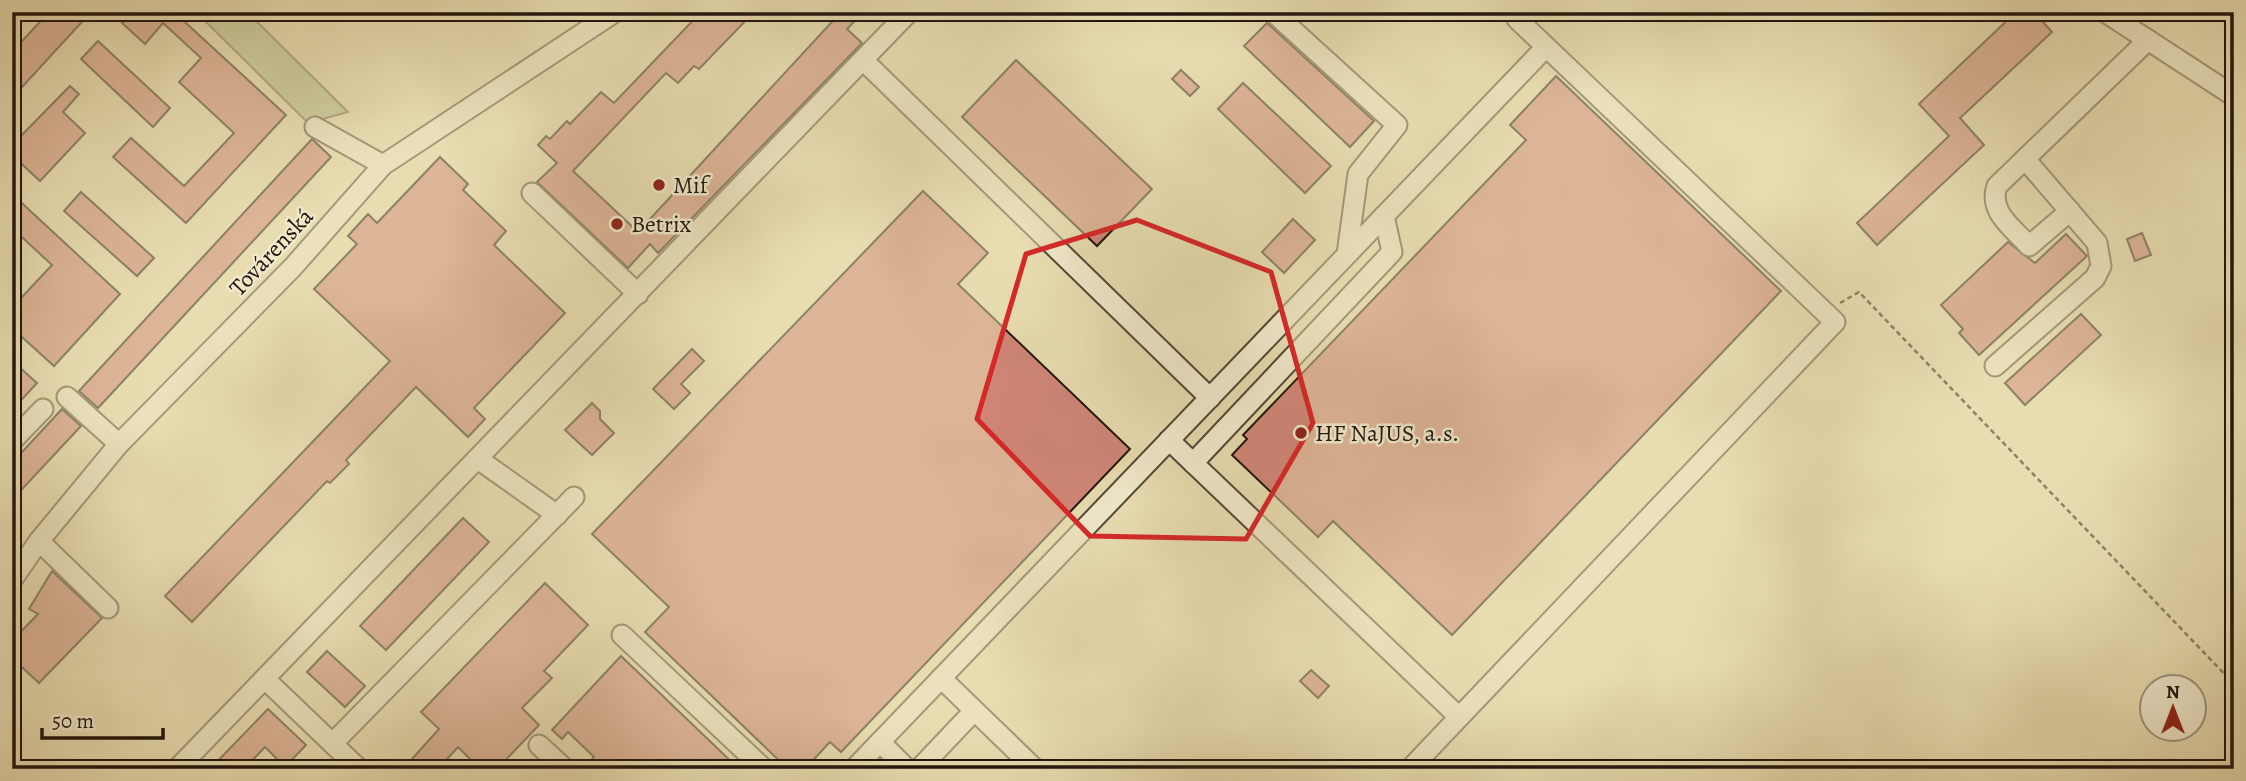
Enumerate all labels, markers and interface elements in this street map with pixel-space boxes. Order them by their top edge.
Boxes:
place label: Mif [673,169,711,201]
marker: Mif [651,177,667,193]
street label: Továrenská [222,200,321,303]
place label: Betrix [631,208,692,240]
marker: Betrix [609,216,625,232]
place label: HF NaJUS, a.s. [1315,417,1459,449]
marker: HF NaJUS, a.s. [1293,425,1309,441]
north arrow [2138,672,2208,742]
text: N [2166,679,2180,705]
scale bar [42,697,163,741]
text: 50 m [52,707,94,735]

